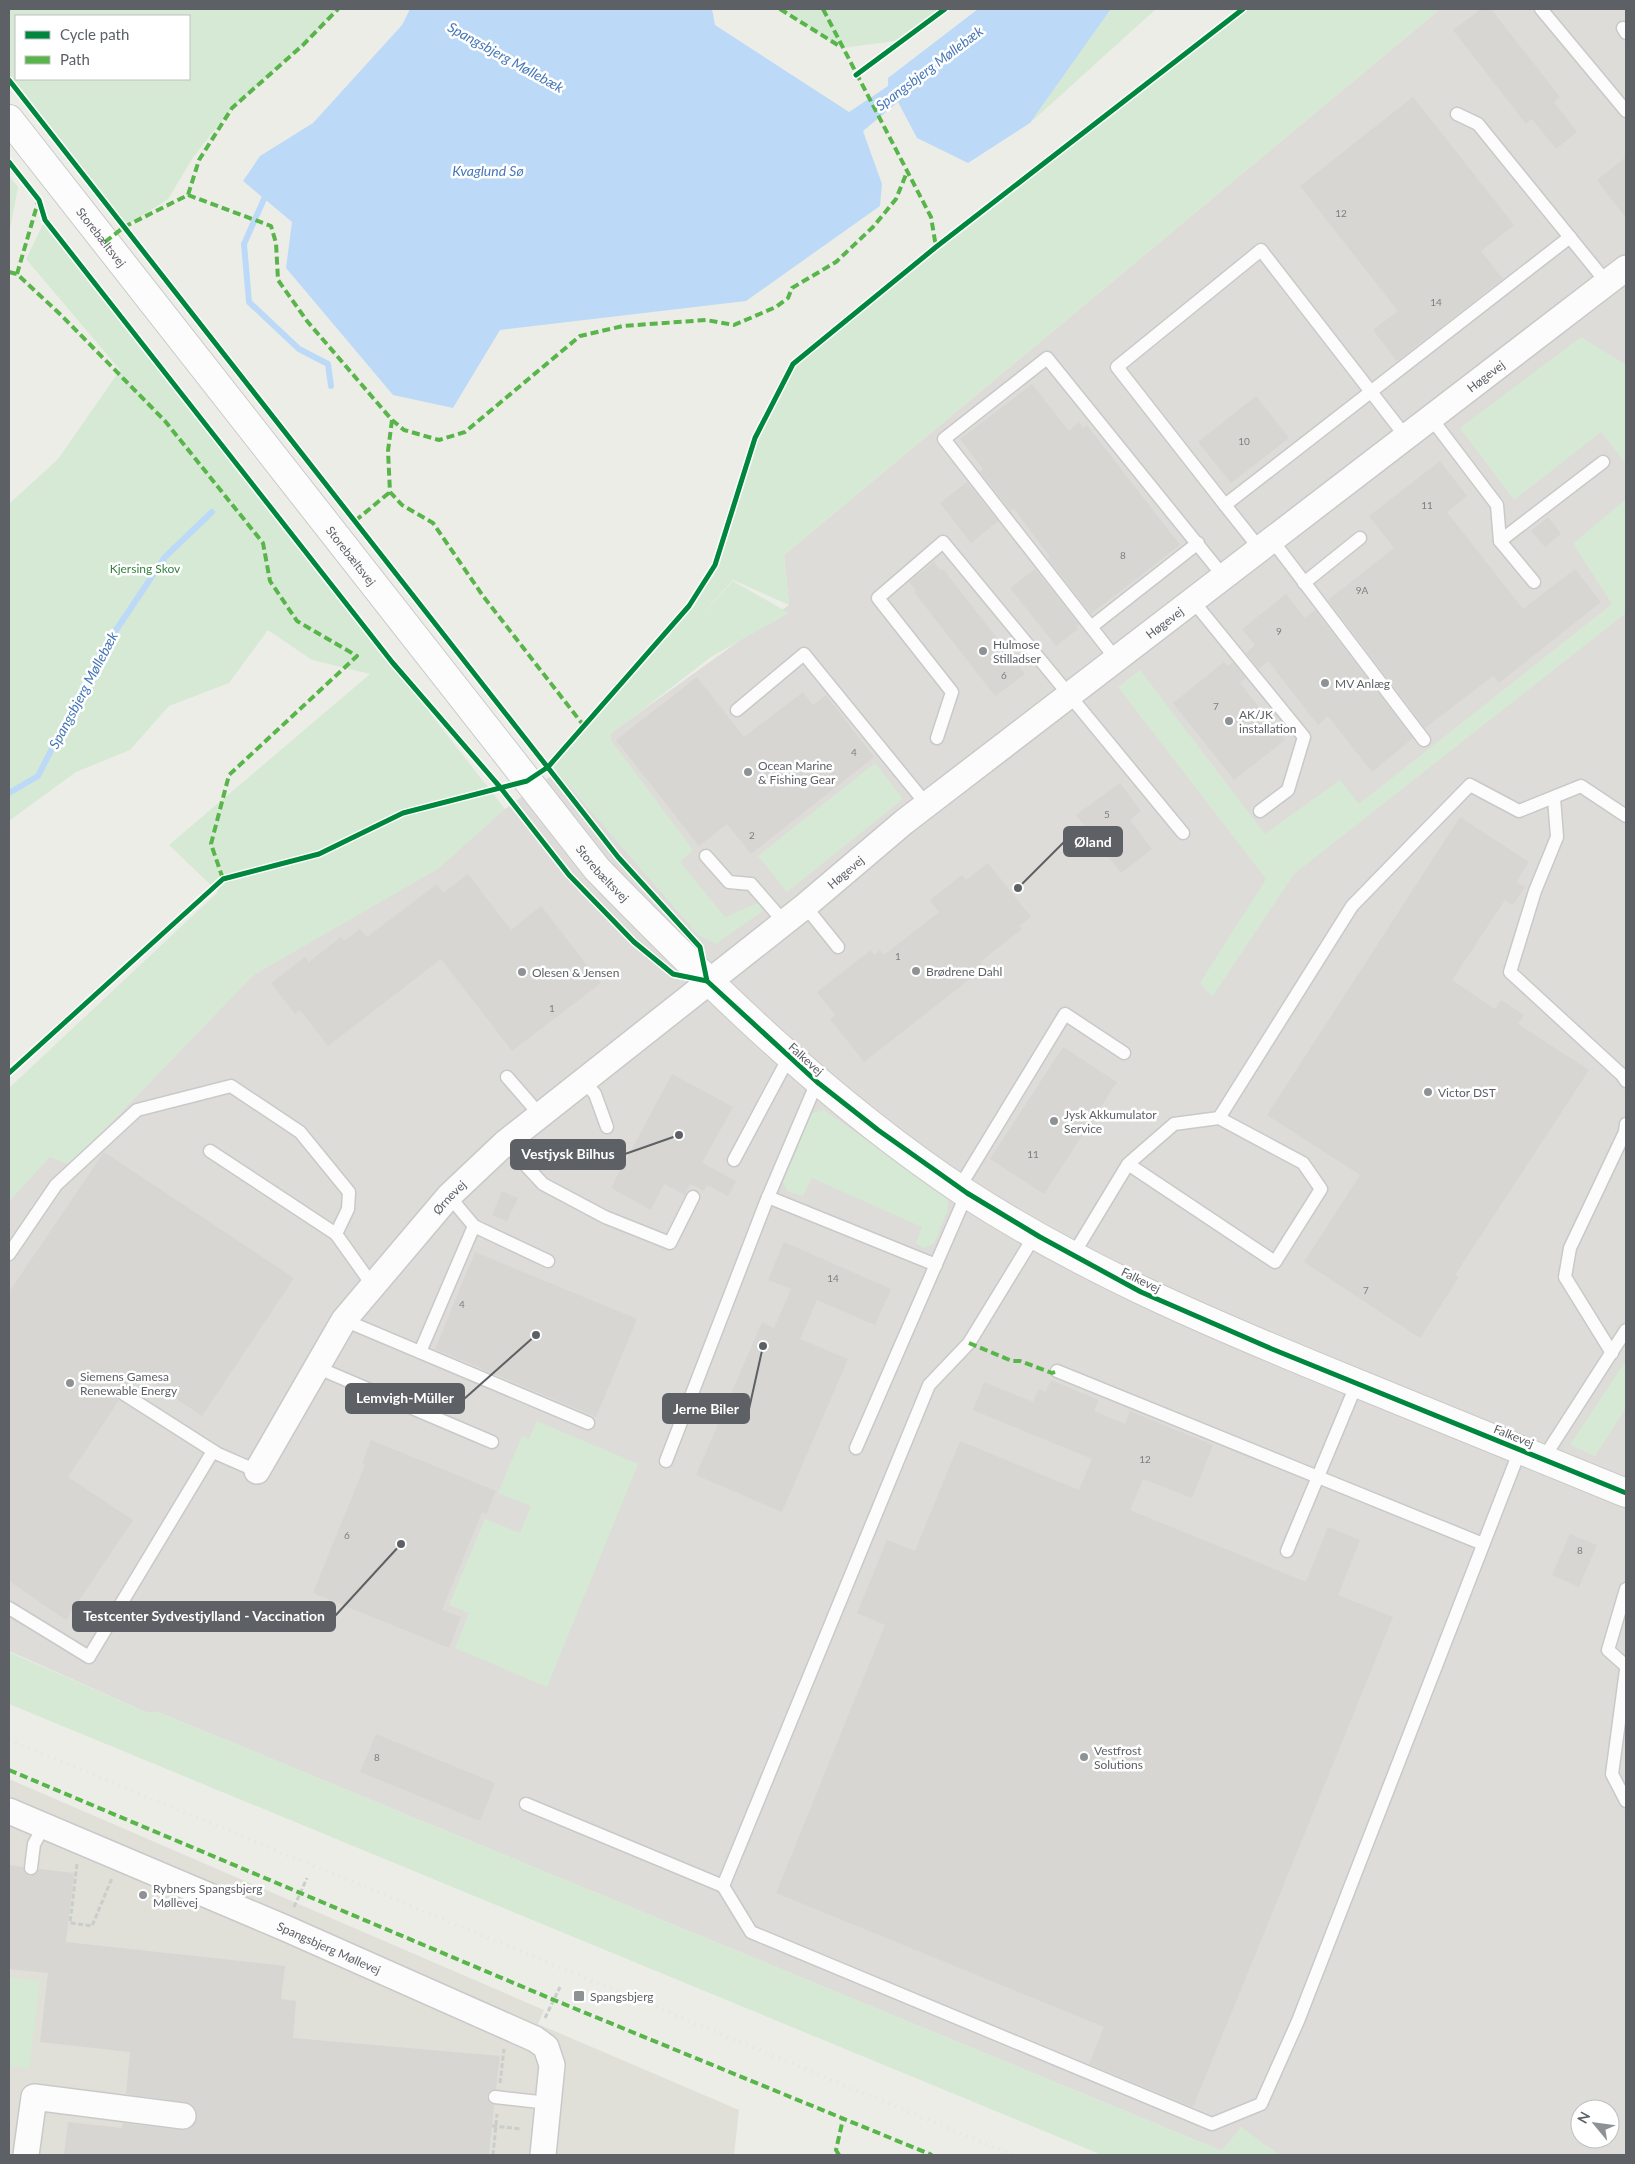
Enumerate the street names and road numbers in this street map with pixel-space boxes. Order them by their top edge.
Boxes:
street label: Storebæltsvej [74,204,130,270]
street label: Høgevej [1464,357,1507,395]
street label: Storebæltsvej [323,523,380,589]
street label: Høgevej [1142,603,1186,641]
street label: Storebæltsvej [573,842,632,905]
street label: Høgevej [824,852,867,892]
street label: Falkevej [785,1039,827,1079]
street label: Ørnevej [429,1177,469,1217]
street label: Falkevej [1119,1264,1163,1296]
street label: Falkevej [1492,1421,1536,1451]
street label: Spangsbjerg Møllevej [275,1918,383,1977]

